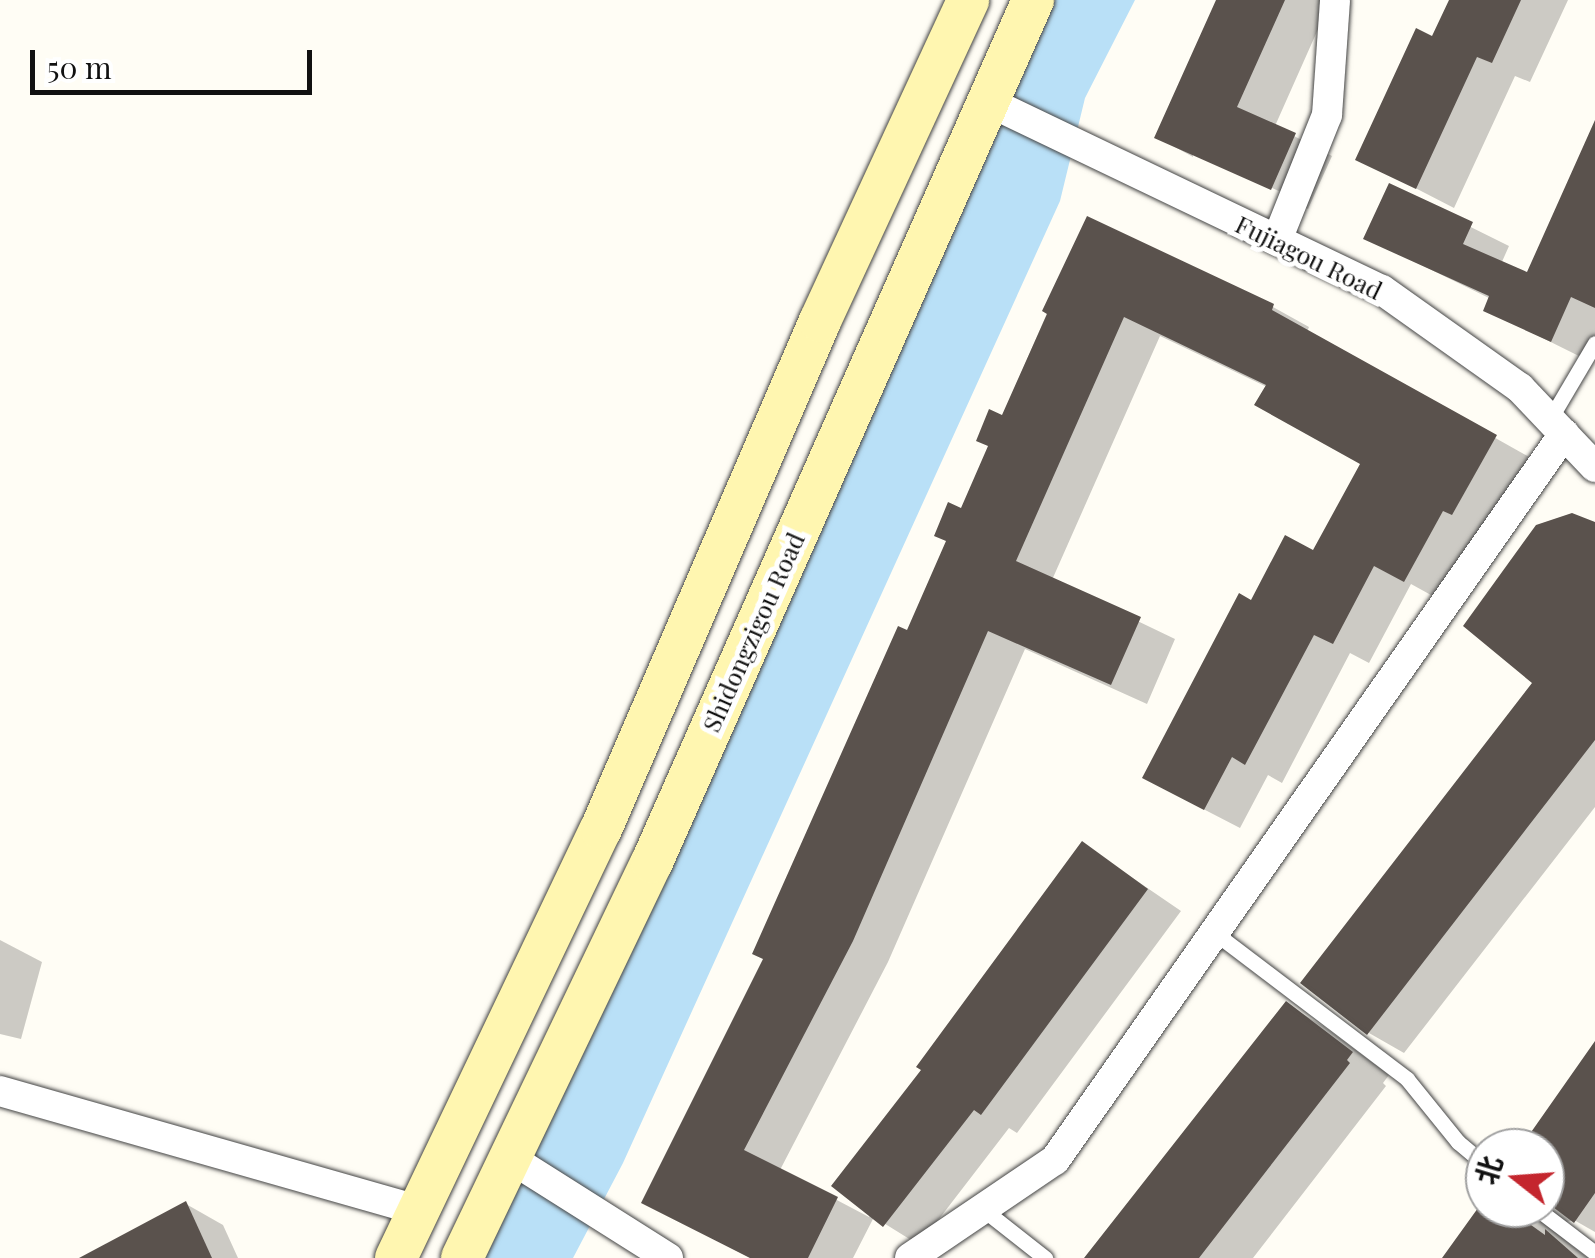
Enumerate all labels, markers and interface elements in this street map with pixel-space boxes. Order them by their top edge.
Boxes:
scale bar [35,30,318,92]
text: 50 m [47,47,112,87]
street label: Fujiagou Road [1231,209,1387,305]
street label: Shidongzigou Road [696,528,810,736]
north arrow [1465,1128,1565,1228]
text: 北 [1466,1151,1510,1188]

